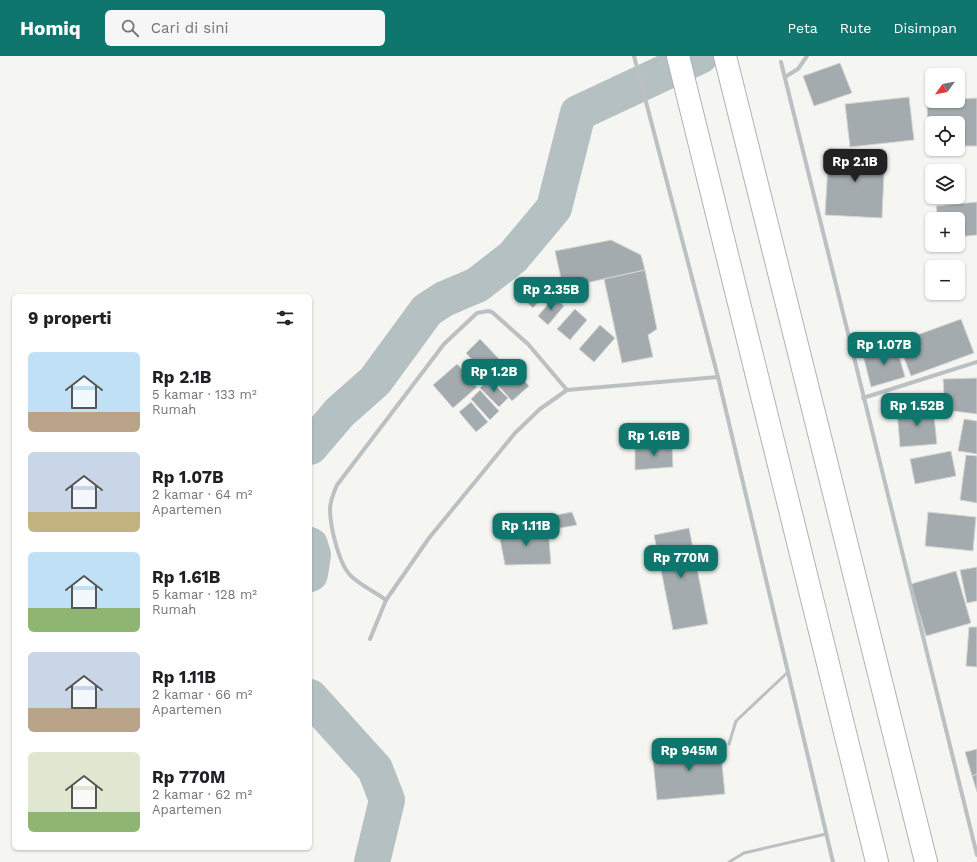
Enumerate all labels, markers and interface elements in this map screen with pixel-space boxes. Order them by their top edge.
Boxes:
search box [105,10,385,46]
text: Homiq [20,17,81,40]
icon: search [119,17,141,39]
text: Cari di sini [151,19,228,37]
text: Peta [788,20,818,36]
text: Rute [840,20,871,36]
text: Disimpan [893,20,957,36]
north arrow [925,68,965,108]
map controls [925,68,965,300]
button: locate [925,116,965,156]
pin: Rp 2.1B [818,149,892,183]
text: Rp 2.1B [832,154,878,169]
button: layers [925,164,965,204]
button: + [925,212,965,252]
button: − [925,260,965,300]
pin: Rp 2.35B [510,277,592,311]
text: Rp 2.35B [523,282,579,297]
icon: filters [274,307,296,329]
text: 9 properti [28,308,111,328]
pin: Rp 1.07B [843,332,925,366]
text: Rp 1.07B [857,337,911,352]
pin: Rp 1.2B [457,359,531,393]
text: Rp 1.2B [471,364,517,379]
text: Rp 2.1B [152,367,212,387]
icon: home [60,368,108,416]
text: 5 kamar · 133 m² [152,387,257,402]
pin: Rp 1.52B [876,393,958,427]
text: Rp 1.52B [890,398,944,413]
text: Rumah [152,402,196,417]
pin: Rp 1.61B [613,423,695,457]
text: Rp 1.61B [628,428,680,443]
text: Rp 1.07B [152,467,224,487]
icon: home [60,468,108,516]
text: 2 kamar · 64 m² [152,487,253,502]
text: Apartemen [152,502,222,517]
pin: Rp 1.11B [485,513,567,547]
text: Rp 1.11B [502,518,550,533]
pin: Rp 770M [644,545,718,579]
text: Rp 770M [653,550,709,565]
text: Rp 1.61B [152,567,220,587]
icon: home [60,568,108,616]
text: 5 kamar · 128 m² [152,587,257,602]
text: Rumah [152,602,196,617]
text: Rp 1.11B [152,667,216,687]
icon: home [60,668,108,716]
text: 2 kamar · 66 m² [152,687,253,702]
text: Apartemen [152,702,222,717]
pin: Rp 945M [652,738,726,772]
text: Rp 945M [661,743,717,758]
text: Rp 770M [152,767,225,787]
icon: home [60,768,108,816]
text: 2 kamar · 62 m² [152,787,252,802]
text: Apartemen [152,802,222,817]

